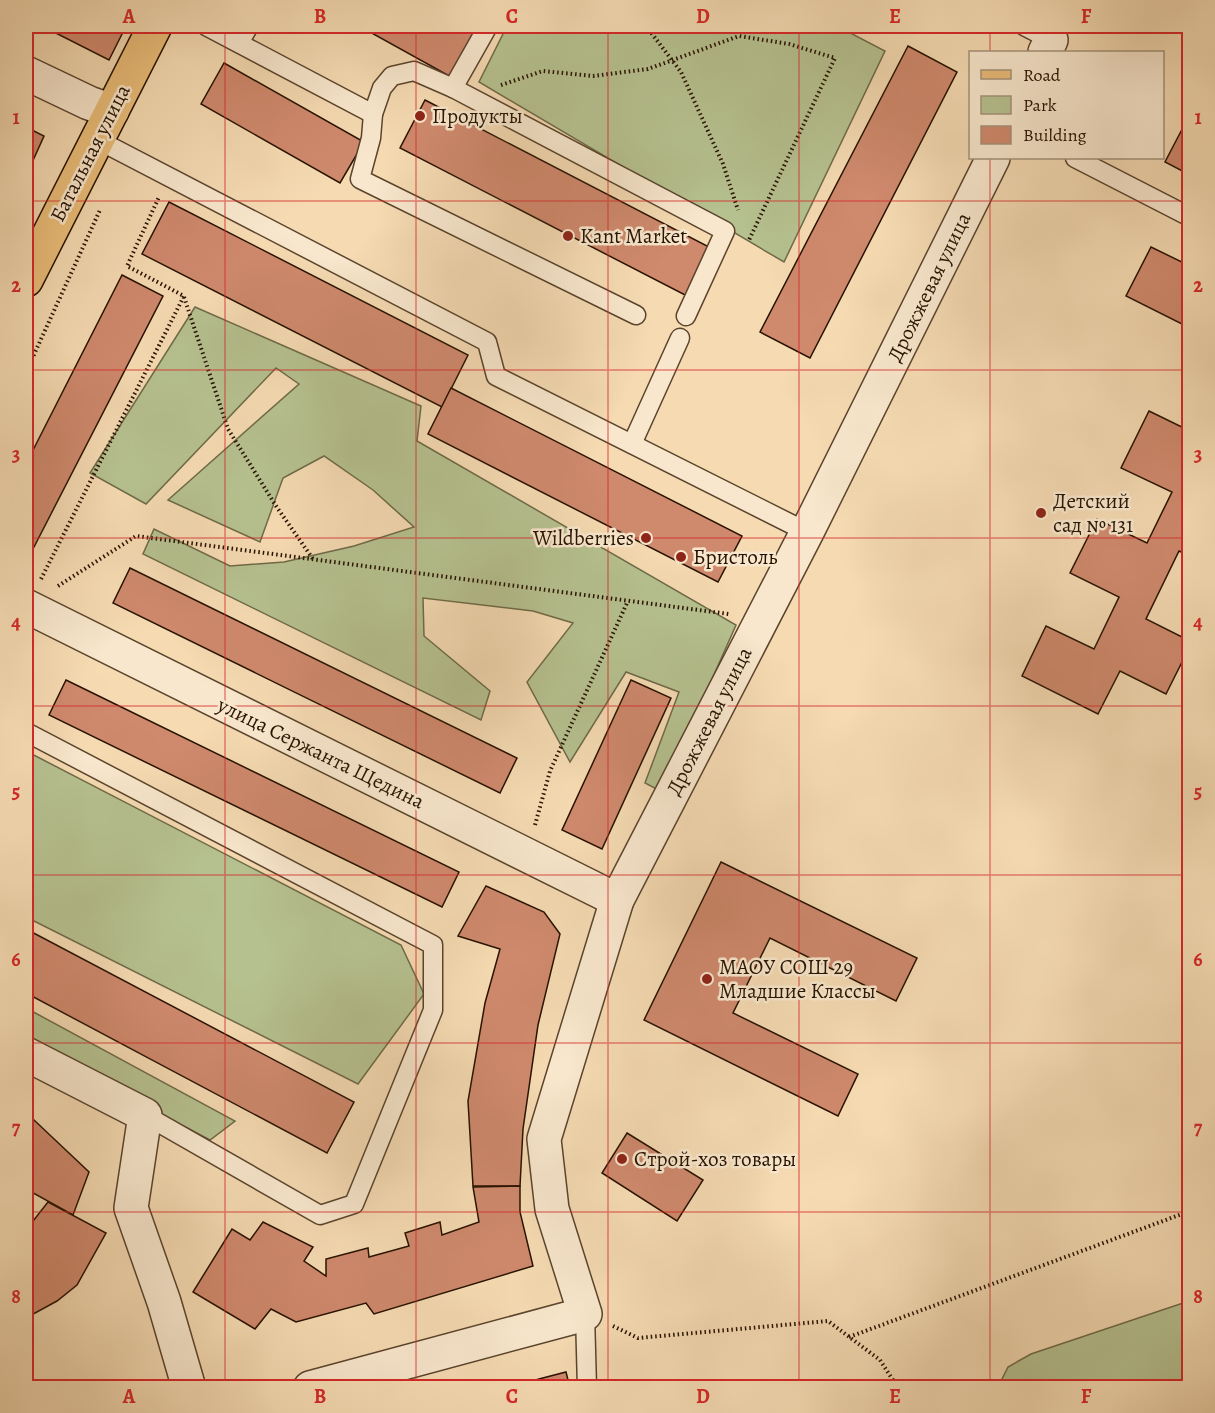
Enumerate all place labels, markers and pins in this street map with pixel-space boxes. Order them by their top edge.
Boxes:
place label: Продукты [432,102,523,130]
marker: Продукты [413,109,427,123]
place label: Kant Market [580,222,687,250]
marker: Kant Market [561,229,575,243]
place label: Детский сад № 131 [1053,487,1133,539]
marker: Детский сад № 131 [1034,506,1048,520]
place label: Wildberries [532,524,634,552]
marker: Wildberries [639,531,653,545]
place label: Бристоль [693,543,778,571]
marker: Бристоль [674,550,688,564]
place label: МАОУ СОШ 29 Младшие Классы [719,953,876,1005]
marker: МАОУ СОШ 29 Младшие Классы [700,972,714,986]
place label: Строй-хоз товары [634,1145,796,1173]
marker: Строй-хоз товары [615,1152,629,1166]

